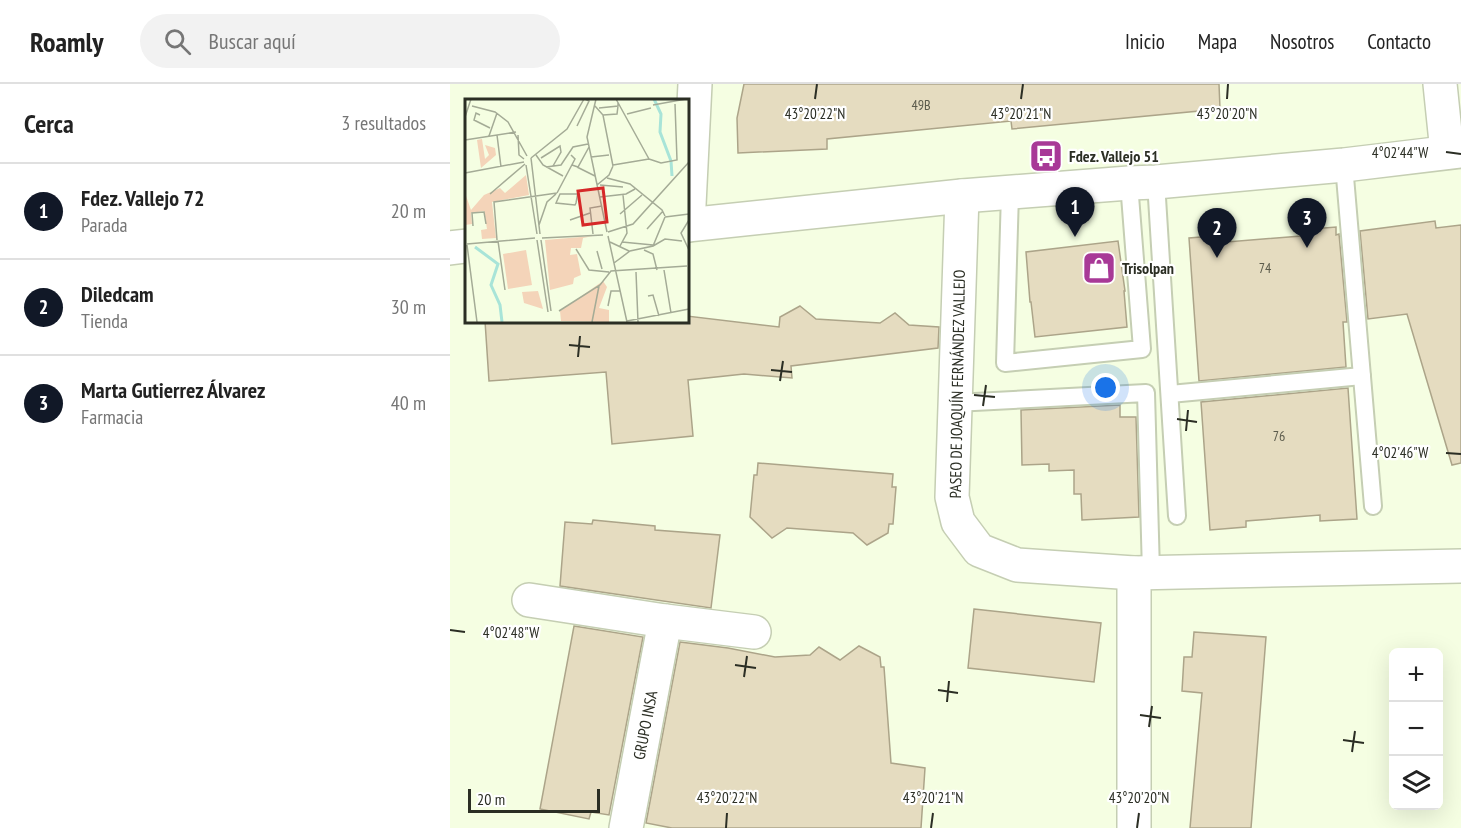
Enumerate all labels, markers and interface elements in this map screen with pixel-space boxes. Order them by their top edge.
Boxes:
search box [140,14,560,68]
text: Roamly [30,23,104,60]
icon: search [161,25,194,58]
text: Buscar aquí [209,27,296,55]
text: Inicio [1125,28,1165,55]
text: Mapa [1198,28,1237,55]
text: Nosotros [1270,28,1334,55]
text: Contacto [1367,28,1431,55]
house number: 49B [911,96,931,114]
inset map [465,99,688,322]
text: 43°20'22"N [785,104,845,123]
text: 43°20'21"N [991,104,1051,123]
text: 43°20'20"N [1197,104,1257,123]
text: Cerca [24,107,74,140]
text: 3 resultados [341,110,426,136]
bus stop icon: Fdez. Vallejo 51 [1028,138,1064,174]
text: 4°02'44"W [1372,143,1428,162]
place label: Fdez. Vallejo 51 [1069,146,1159,166]
text: Fdez. Vallejo 72 [81,184,205,212]
pin: 1 [1056,188,1094,237]
text: 1 [39,198,48,224]
text: 20 m [391,198,426,224]
pin: 3 [1288,198,1326,248]
pin: 2 [1198,208,1236,258]
text: Parada [81,212,128,238]
shop icon: Trisolpan [1081,250,1117,286]
place label: Trisolpan [1122,258,1174,278]
house number: 74 [1259,259,1272,277]
street label: PASEO DE JOAQUÍN FERNÁNDEZ VALLEJO [945,269,969,499]
text: Diledcam [81,280,154,308]
text: 2 [39,294,48,320]
text: 30 m [391,294,426,320]
text: Tienda [81,308,128,334]
your location [1091,373,1120,402]
text: Marta Gutierrez Álvarez [81,376,265,404]
text: 3 [39,390,48,416]
text: 40 m [391,390,426,416]
text: Farmacia [81,404,143,430]
house number: 76 [1273,427,1285,445]
text: 4°02'46"W [1372,443,1428,462]
text: 4°02'48"W [483,623,539,642]
map controls [1389,648,1443,810]
button: + [1389,648,1443,702]
street label: GRUPO INSA [629,688,662,761]
button: − [1389,702,1443,756]
button: layers [1389,756,1443,810]
scale bar [468,786,600,814]
text: 43°20'22"N [697,788,757,807]
text: 43°20'21"N [903,788,963,807]
text: 43°20'20"N [1109,788,1169,807]
text: 20 m [477,789,505,809]

